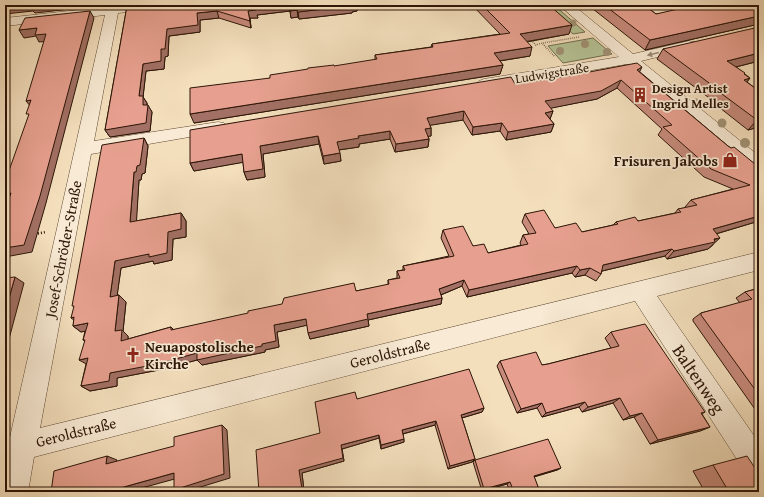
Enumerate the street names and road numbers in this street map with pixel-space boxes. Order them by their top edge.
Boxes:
street label: Ludwigstraße [514,58,590,88]
street label: Josef-Schröder-Straße [39,179,87,321]
street label: Geroldstraße [348,333,432,373]
street label: Baltenweg [666,339,732,419]
street label: Geroldstraße [34,412,118,452]

